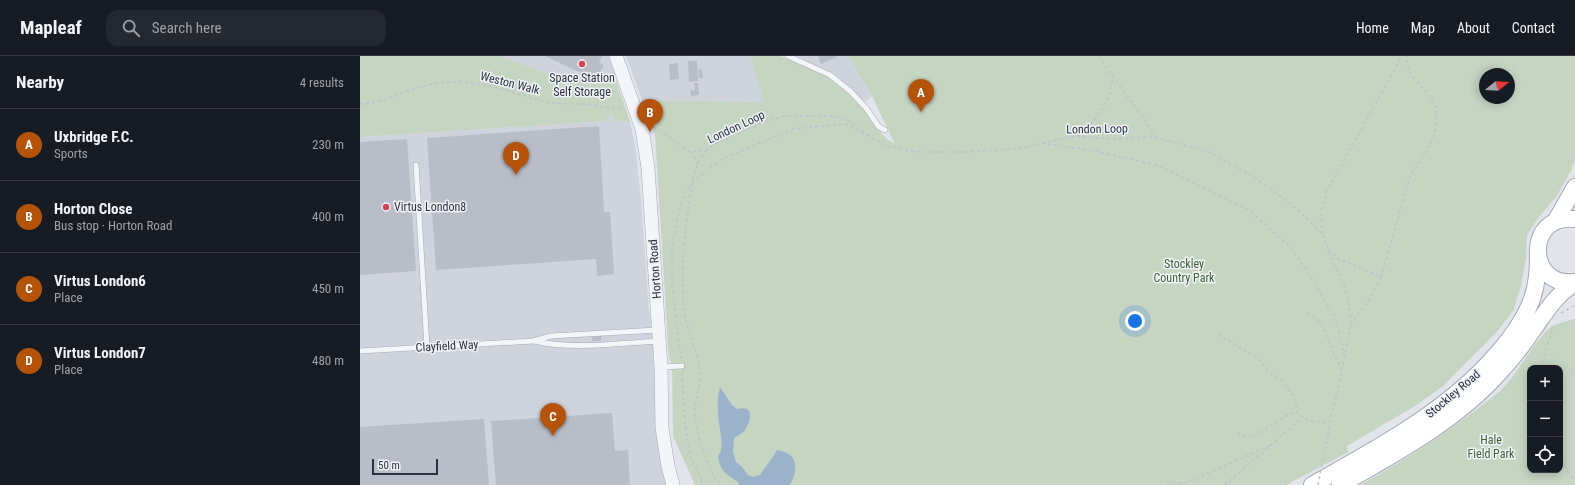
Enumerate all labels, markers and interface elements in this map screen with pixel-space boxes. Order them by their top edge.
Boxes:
search box [106,10,386,46]
text: Mapleaf [20,16,82,39]
icon: search [120,17,142,39]
text: Search here [152,19,222,37]
text: Home [1356,20,1389,36]
text: Map [1411,20,1435,36]
text: About [1457,20,1490,36]
text: Contact [1512,20,1555,36]
marker: Space Station Self Storage [577,59,587,69]
north arrow [1479,68,1515,104]
street label: Weston Walk [479,69,542,97]
place label: Space Station Self Storage [549,71,615,99]
text: Nearby [16,72,64,92]
text: 4 results [300,75,344,90]
pin: A [908,79,934,112]
pin: B [637,99,663,132]
street label: London Loop [705,108,767,146]
street label: London Loop [1066,121,1128,137]
text: Uxbridge F.C. [54,128,134,146]
text: A [25,137,33,152]
text: 230 m [312,137,344,152]
pin: D [503,142,529,175]
text: Sports [54,146,88,161]
text: Horton Close [54,200,132,218]
place label: Virtus London8 [394,200,466,214]
marker: Virtus London8 [381,202,391,212]
text: B [25,209,33,224]
text: 400 m [312,209,344,224]
text: Bus stop · Horton Road [54,218,173,233]
street label: Horton Road [646,239,664,299]
park label: Stockley Country Park [1154,257,1215,285]
text: Virtus London6 [54,272,146,290]
text: C [25,281,33,296]
text: 450 m [312,281,344,296]
text: Place [54,290,83,305]
your location [1125,311,1145,331]
street label: Clayfield Way [415,337,479,355]
text: Virtus London7 [54,344,146,362]
text: D [25,353,33,368]
text: 480 m [312,353,344,368]
text: Place [54,362,83,377]
map controls [1527,365,1563,473]
button: + [1527,365,1563,401]
street label: Stockley Road [1423,367,1483,421]
button: − [1527,401,1563,437]
pin: C [540,403,566,436]
park label: Hale Field Park [1467,433,1515,461]
button: locate [1527,437,1563,473]
scale bar [372,457,438,476]
text: 50 m [378,459,400,472]

